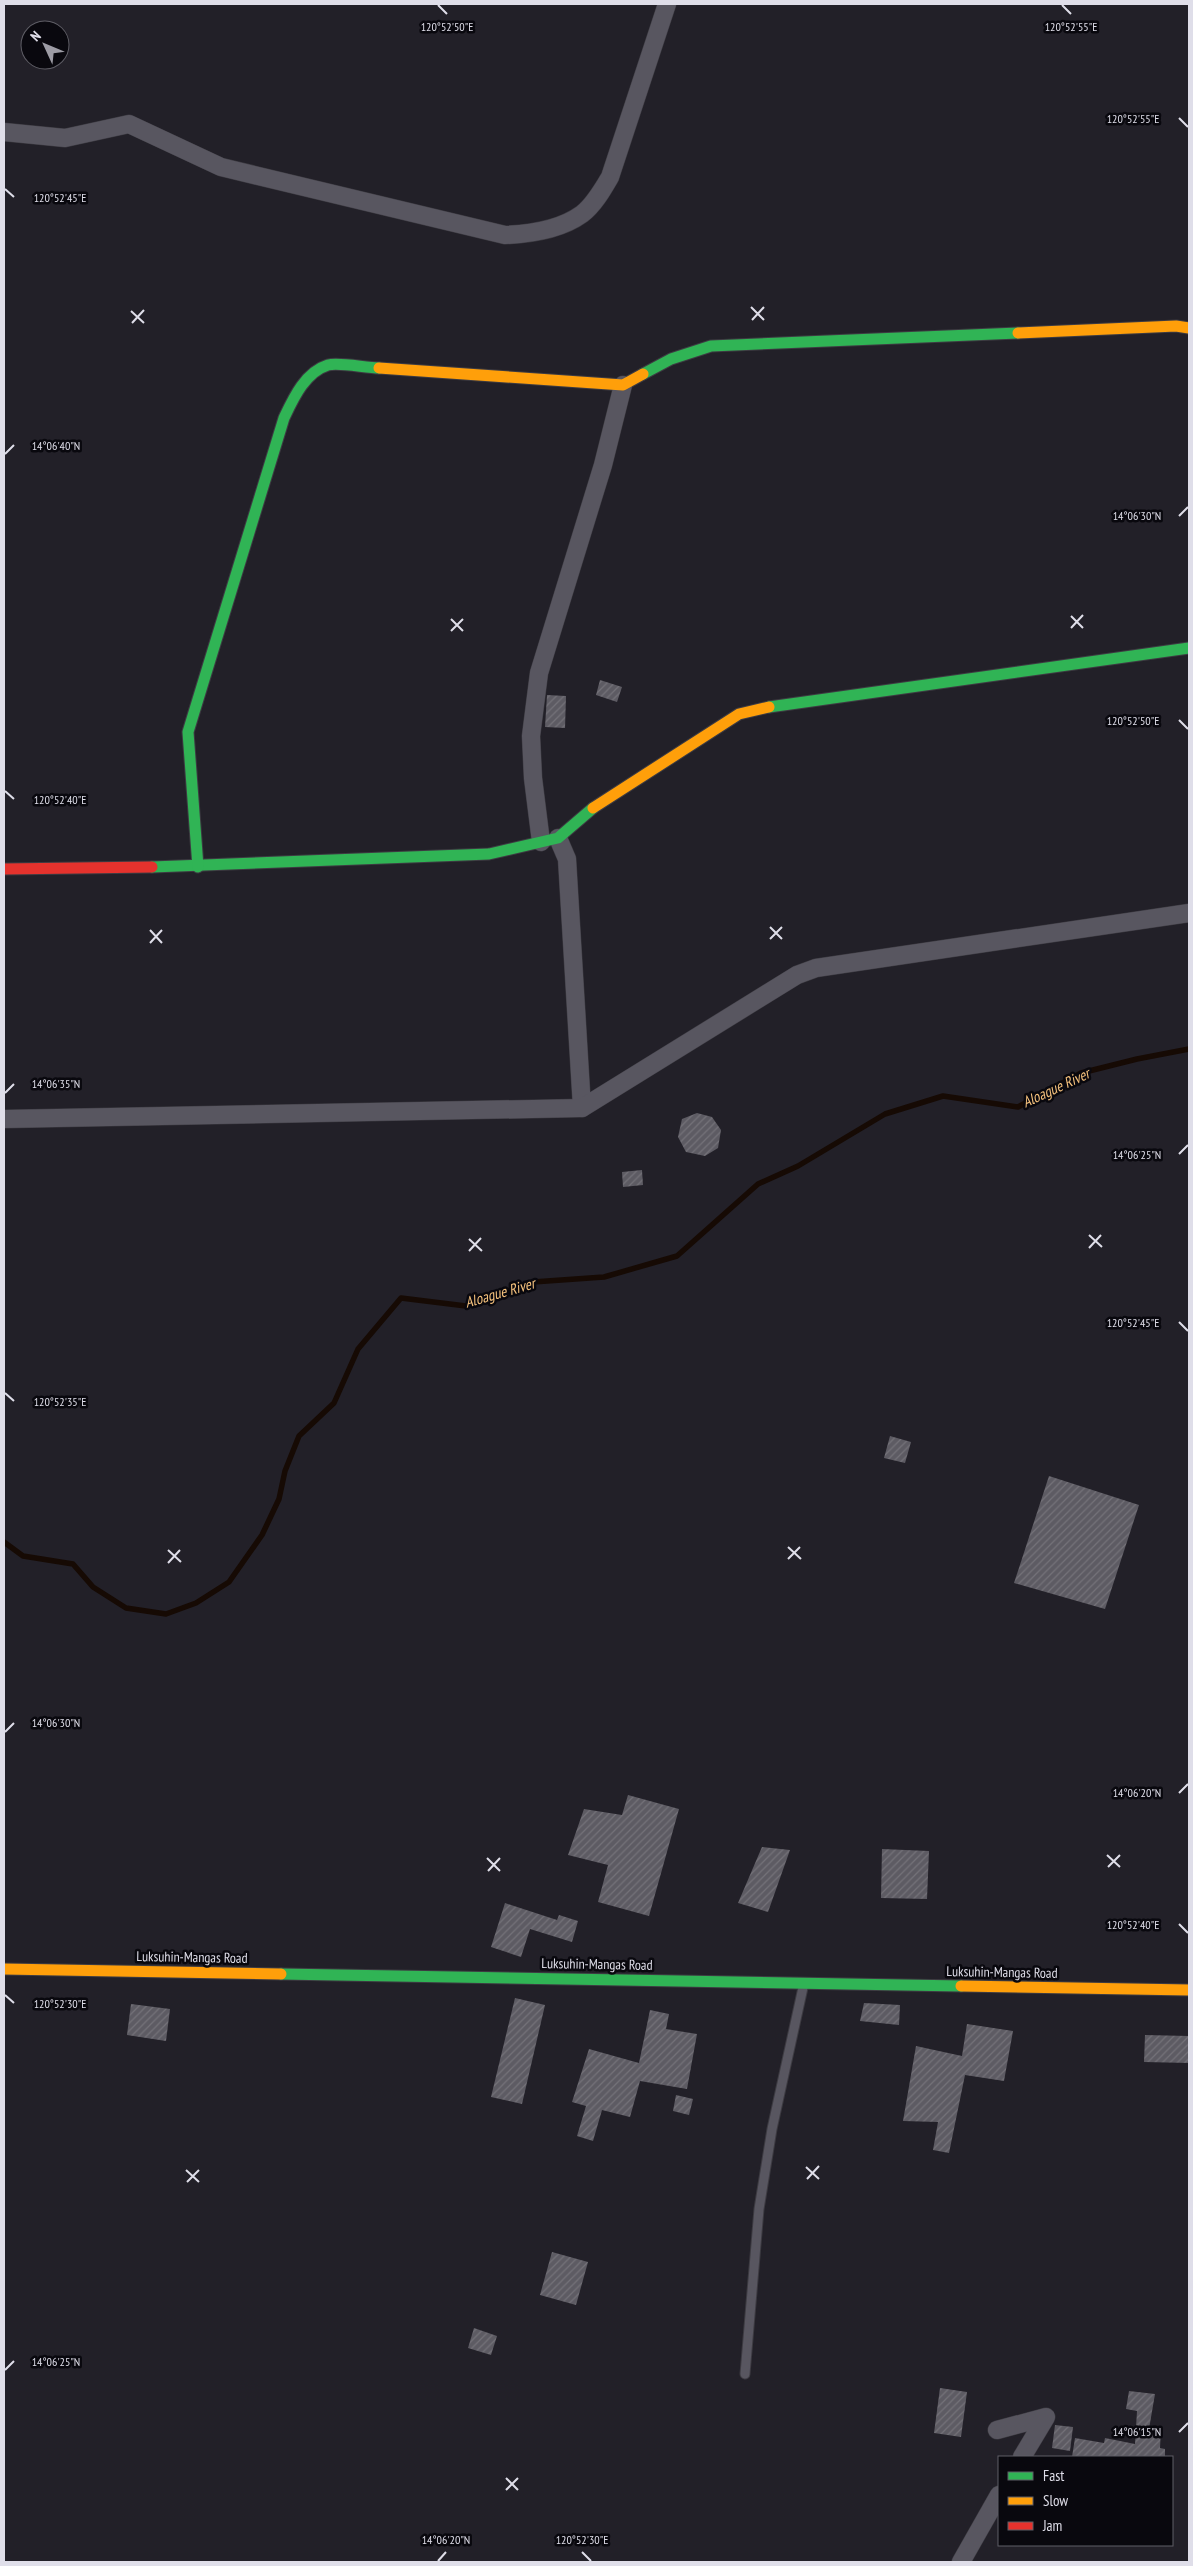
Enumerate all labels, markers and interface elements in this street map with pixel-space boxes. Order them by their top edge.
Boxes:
text: 120°52'50"E [421,19,473,34]
text: 120°52'55"E [1045,19,1097,34]
north arrow [20,20,70,70]
text: N [27,27,45,45]
text: 120°52'55"E [1107,111,1159,126]
text: 120°52'45"E [34,190,86,205]
text: 14°06'40"N [32,438,80,453]
text: 14°06'30"N [1113,508,1161,523]
text: 120°52'50"E [1107,713,1159,728]
text: 120°52'40"E [34,792,86,807]
water label: Aloague River [1019,1063,1094,1111]
text: 14°06'35"N [32,1076,80,1091]
text: 14°06'25"N [1113,1147,1161,1162]
water label: Aloague River [463,1273,539,1312]
text: 120°52'45"E [1107,1315,1159,1330]
text: 120°52'35"E [34,1394,86,1409]
text: 14°06'30"N [32,1715,80,1730]
text: 14°06'20"N [1113,1785,1161,1800]
text: 120°52'40"E [1107,1917,1159,1932]
street label: Luksuhin-Mangas Road [136,1947,248,1967]
street label: Luksuhin-Mangas Road [541,1954,653,1974]
street label: Luksuhin-Mangas Road [946,1962,1058,1982]
text: 120°52'30"E [34,1996,86,2011]
text: 14°06'25"N [32,2354,80,2369]
text: 14°06'15"N [1113,2424,1161,2439]
legend [998,2456,1173,2546]
text: Fast [1043,2466,1064,2485]
text: Slow [1043,2491,1068,2510]
text: Jam [1042,2516,1062,2535]
text: 14°06'20"N [422,2532,470,2547]
text: 120°52'30"E [556,2532,608,2547]

